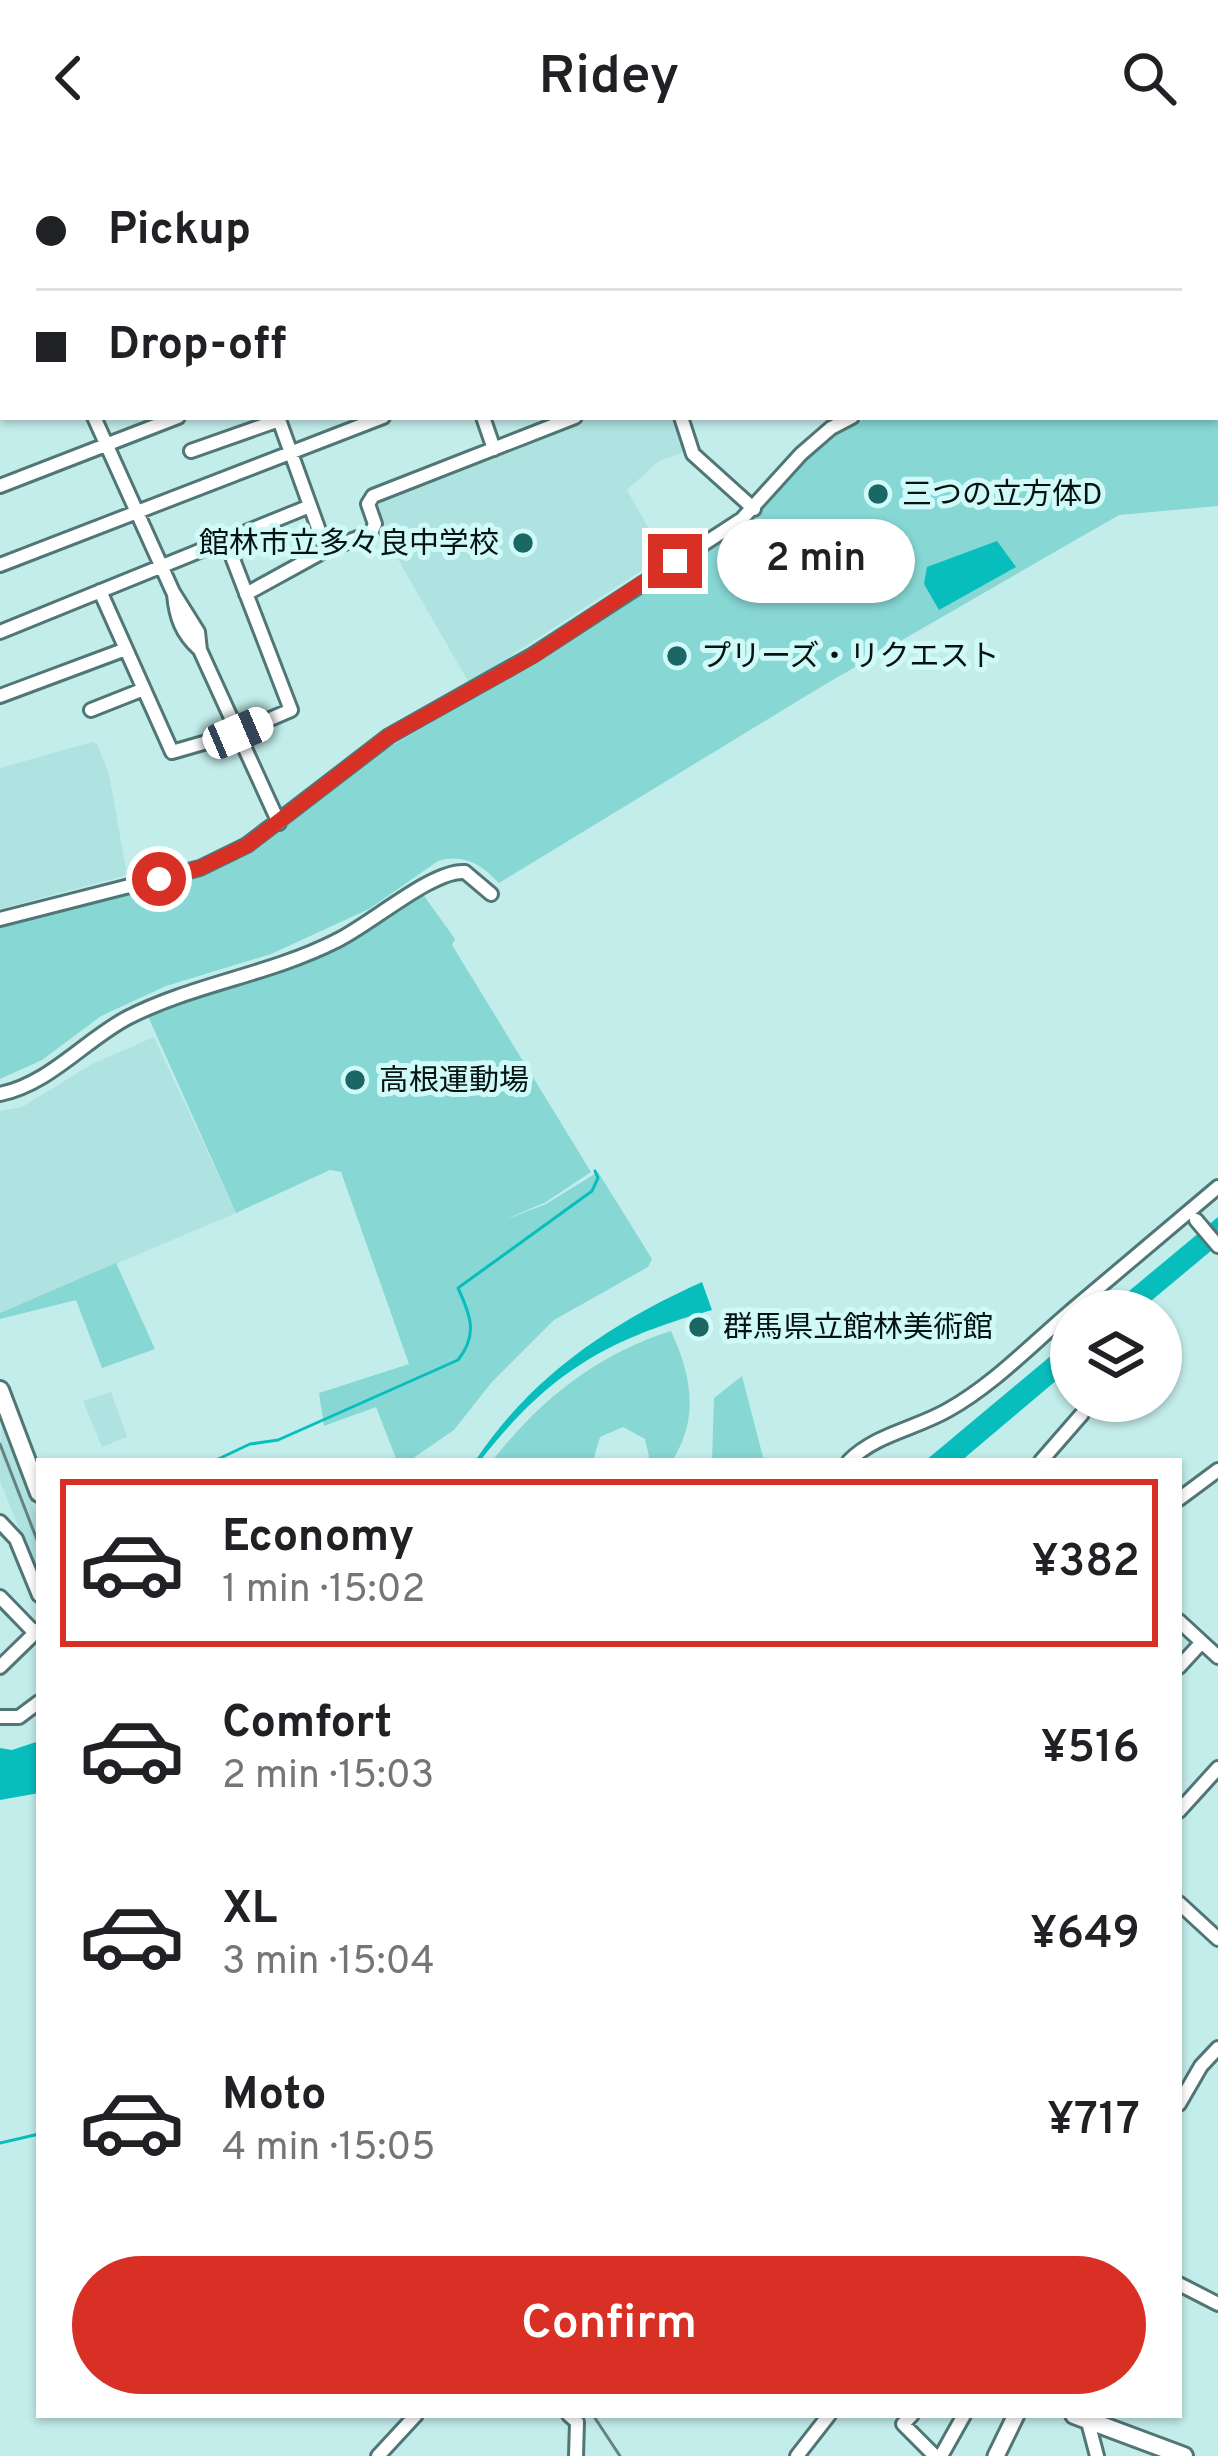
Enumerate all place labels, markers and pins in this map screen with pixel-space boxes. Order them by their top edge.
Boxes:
place label: 三つの立方体D [902,478,1102,515]
marker: 三つの立方体D [865,481,891,507]
place label: 館林市立多々良中学校 [199,527,499,564]
marker: 館林市立多々良中学校 [510,530,536,556]
place label: プリーズ・リクエスト [701,640,1000,677]
marker: プリーズ・リクエスト [664,643,690,669]
place label: 高根運動場 [379,1064,529,1101]
marker: 高根運動場 [342,1067,368,1093]
place label: 群馬県立館林美術館 [723,1311,993,1348]
marker: 群馬県立館林美術館 [686,1314,712,1340]

